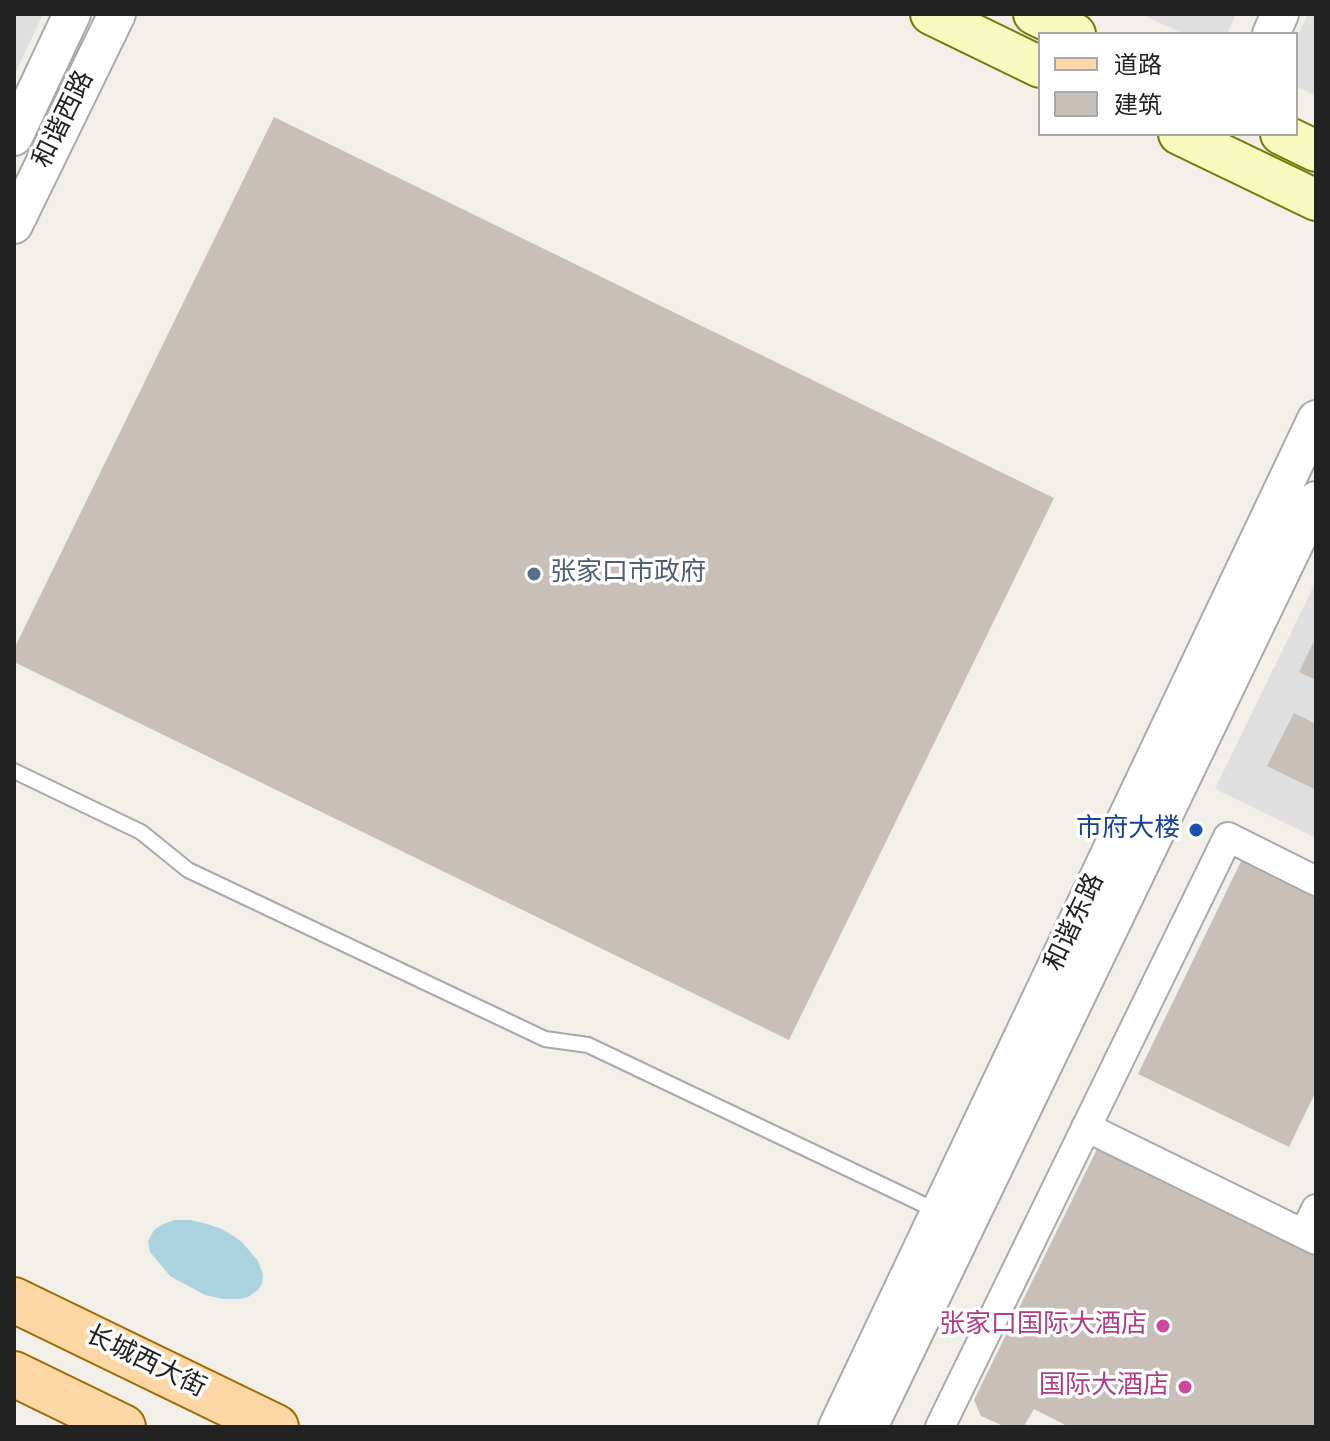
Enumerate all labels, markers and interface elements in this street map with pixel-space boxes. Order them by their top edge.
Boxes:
legend [1038,32,1298,136]
text: 道路 [1114,48,1162,83]
street label: 和谐西路 [28,66,102,174]
text: 建筑 [1114,88,1162,123]
place label: 张家口市政府 [550,558,706,590]
marker: 张家口市政府 [525,565,543,583]
place label: 市府大楼 [1076,814,1180,846]
marker: 市府大楼 [1187,821,1205,839]
street label: 和谐东路 [1040,869,1112,977]
place label: 张家口国际大酒店 [939,1310,1147,1342]
marker: 张家口国际大酒店 [1154,1317,1172,1335]
street label: 长城西大街 [80,1320,210,1406]
place label: 国际大酒店 [1039,1371,1169,1403]
marker: 国际大酒店 [1176,1378,1194,1396]

